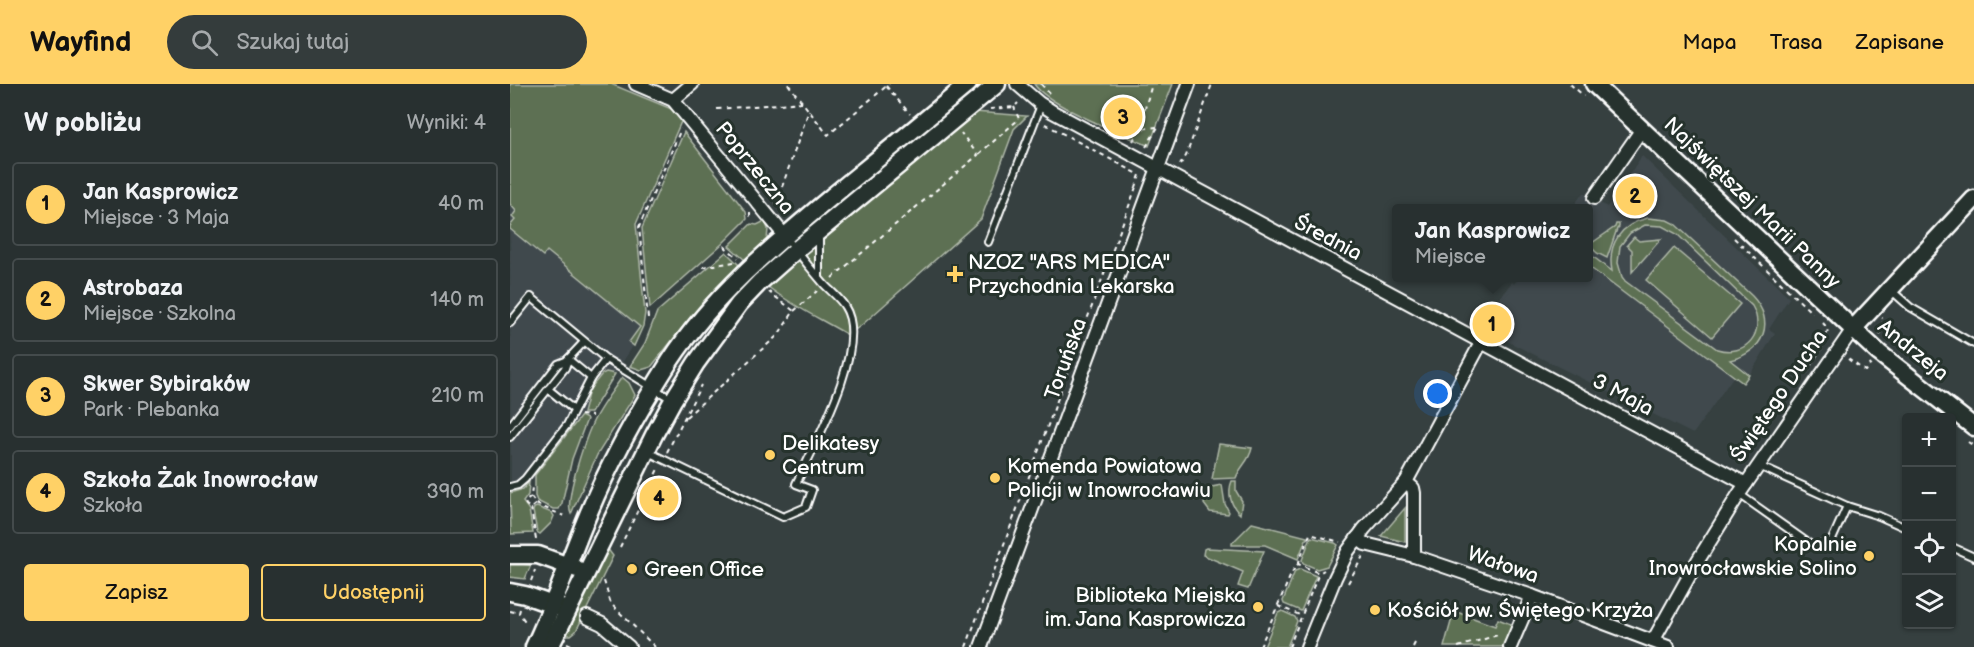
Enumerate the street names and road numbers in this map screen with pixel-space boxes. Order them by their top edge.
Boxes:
street label: Najświętszej Marii Panny [1659,112,1846,294]
street label: Poprzeczna [710,117,800,219]
street label: Średnia [1290,210,1366,266]
street label: Andrzeja [1873,314,1953,386]
street label: Toruńska [1040,315,1092,403]
street label: Świętego Ducha [1726,325,1832,467]
street label: 3 Maja [1588,369,1658,421]
street label: Wałowa [1464,541,1542,589]

